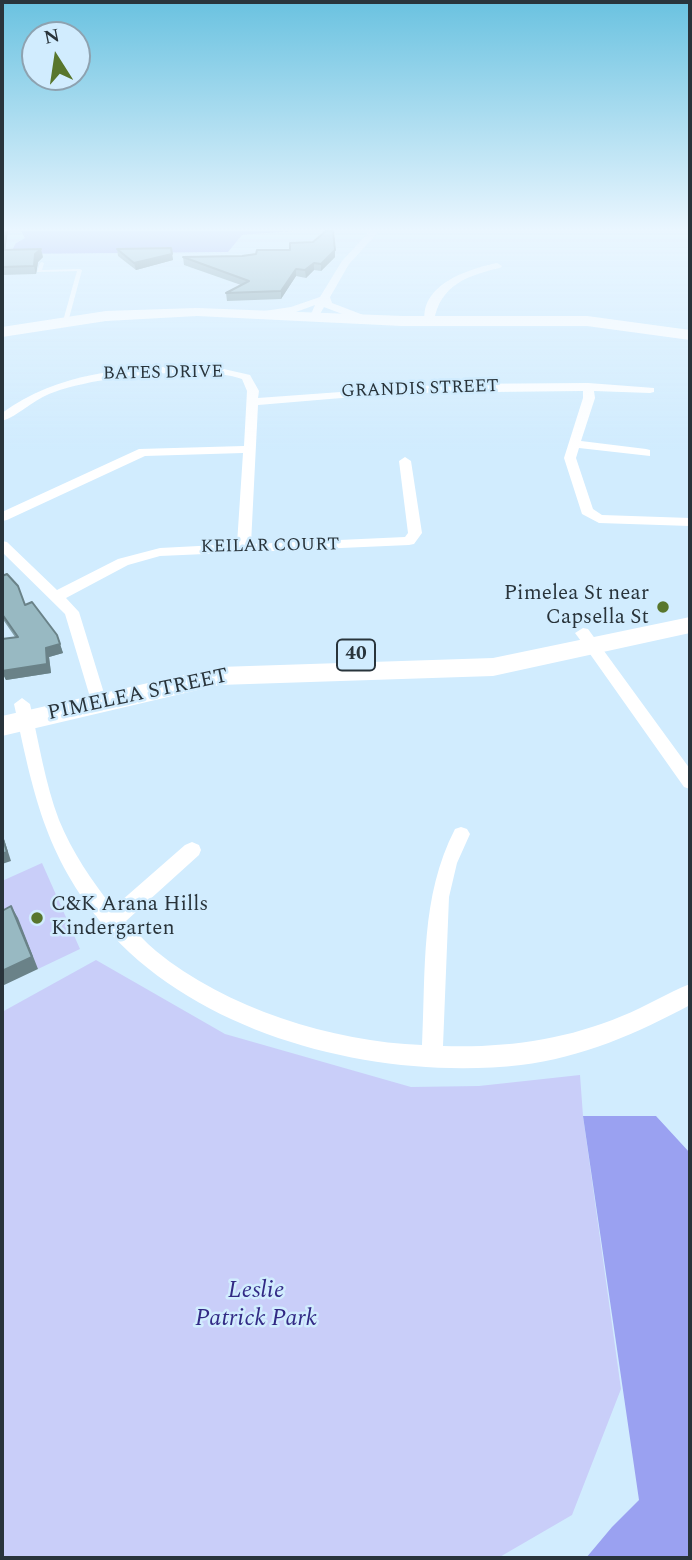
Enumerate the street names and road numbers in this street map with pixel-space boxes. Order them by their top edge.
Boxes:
street label: BATES DRIVE [103,362,223,386]
street label: GRANDIS STREET [341,376,499,404]
street label: KEILAR COURT [201,535,339,559]
road number: 40 [337,640,375,670]
street label: PIMELEA STREET [45,665,231,727]

